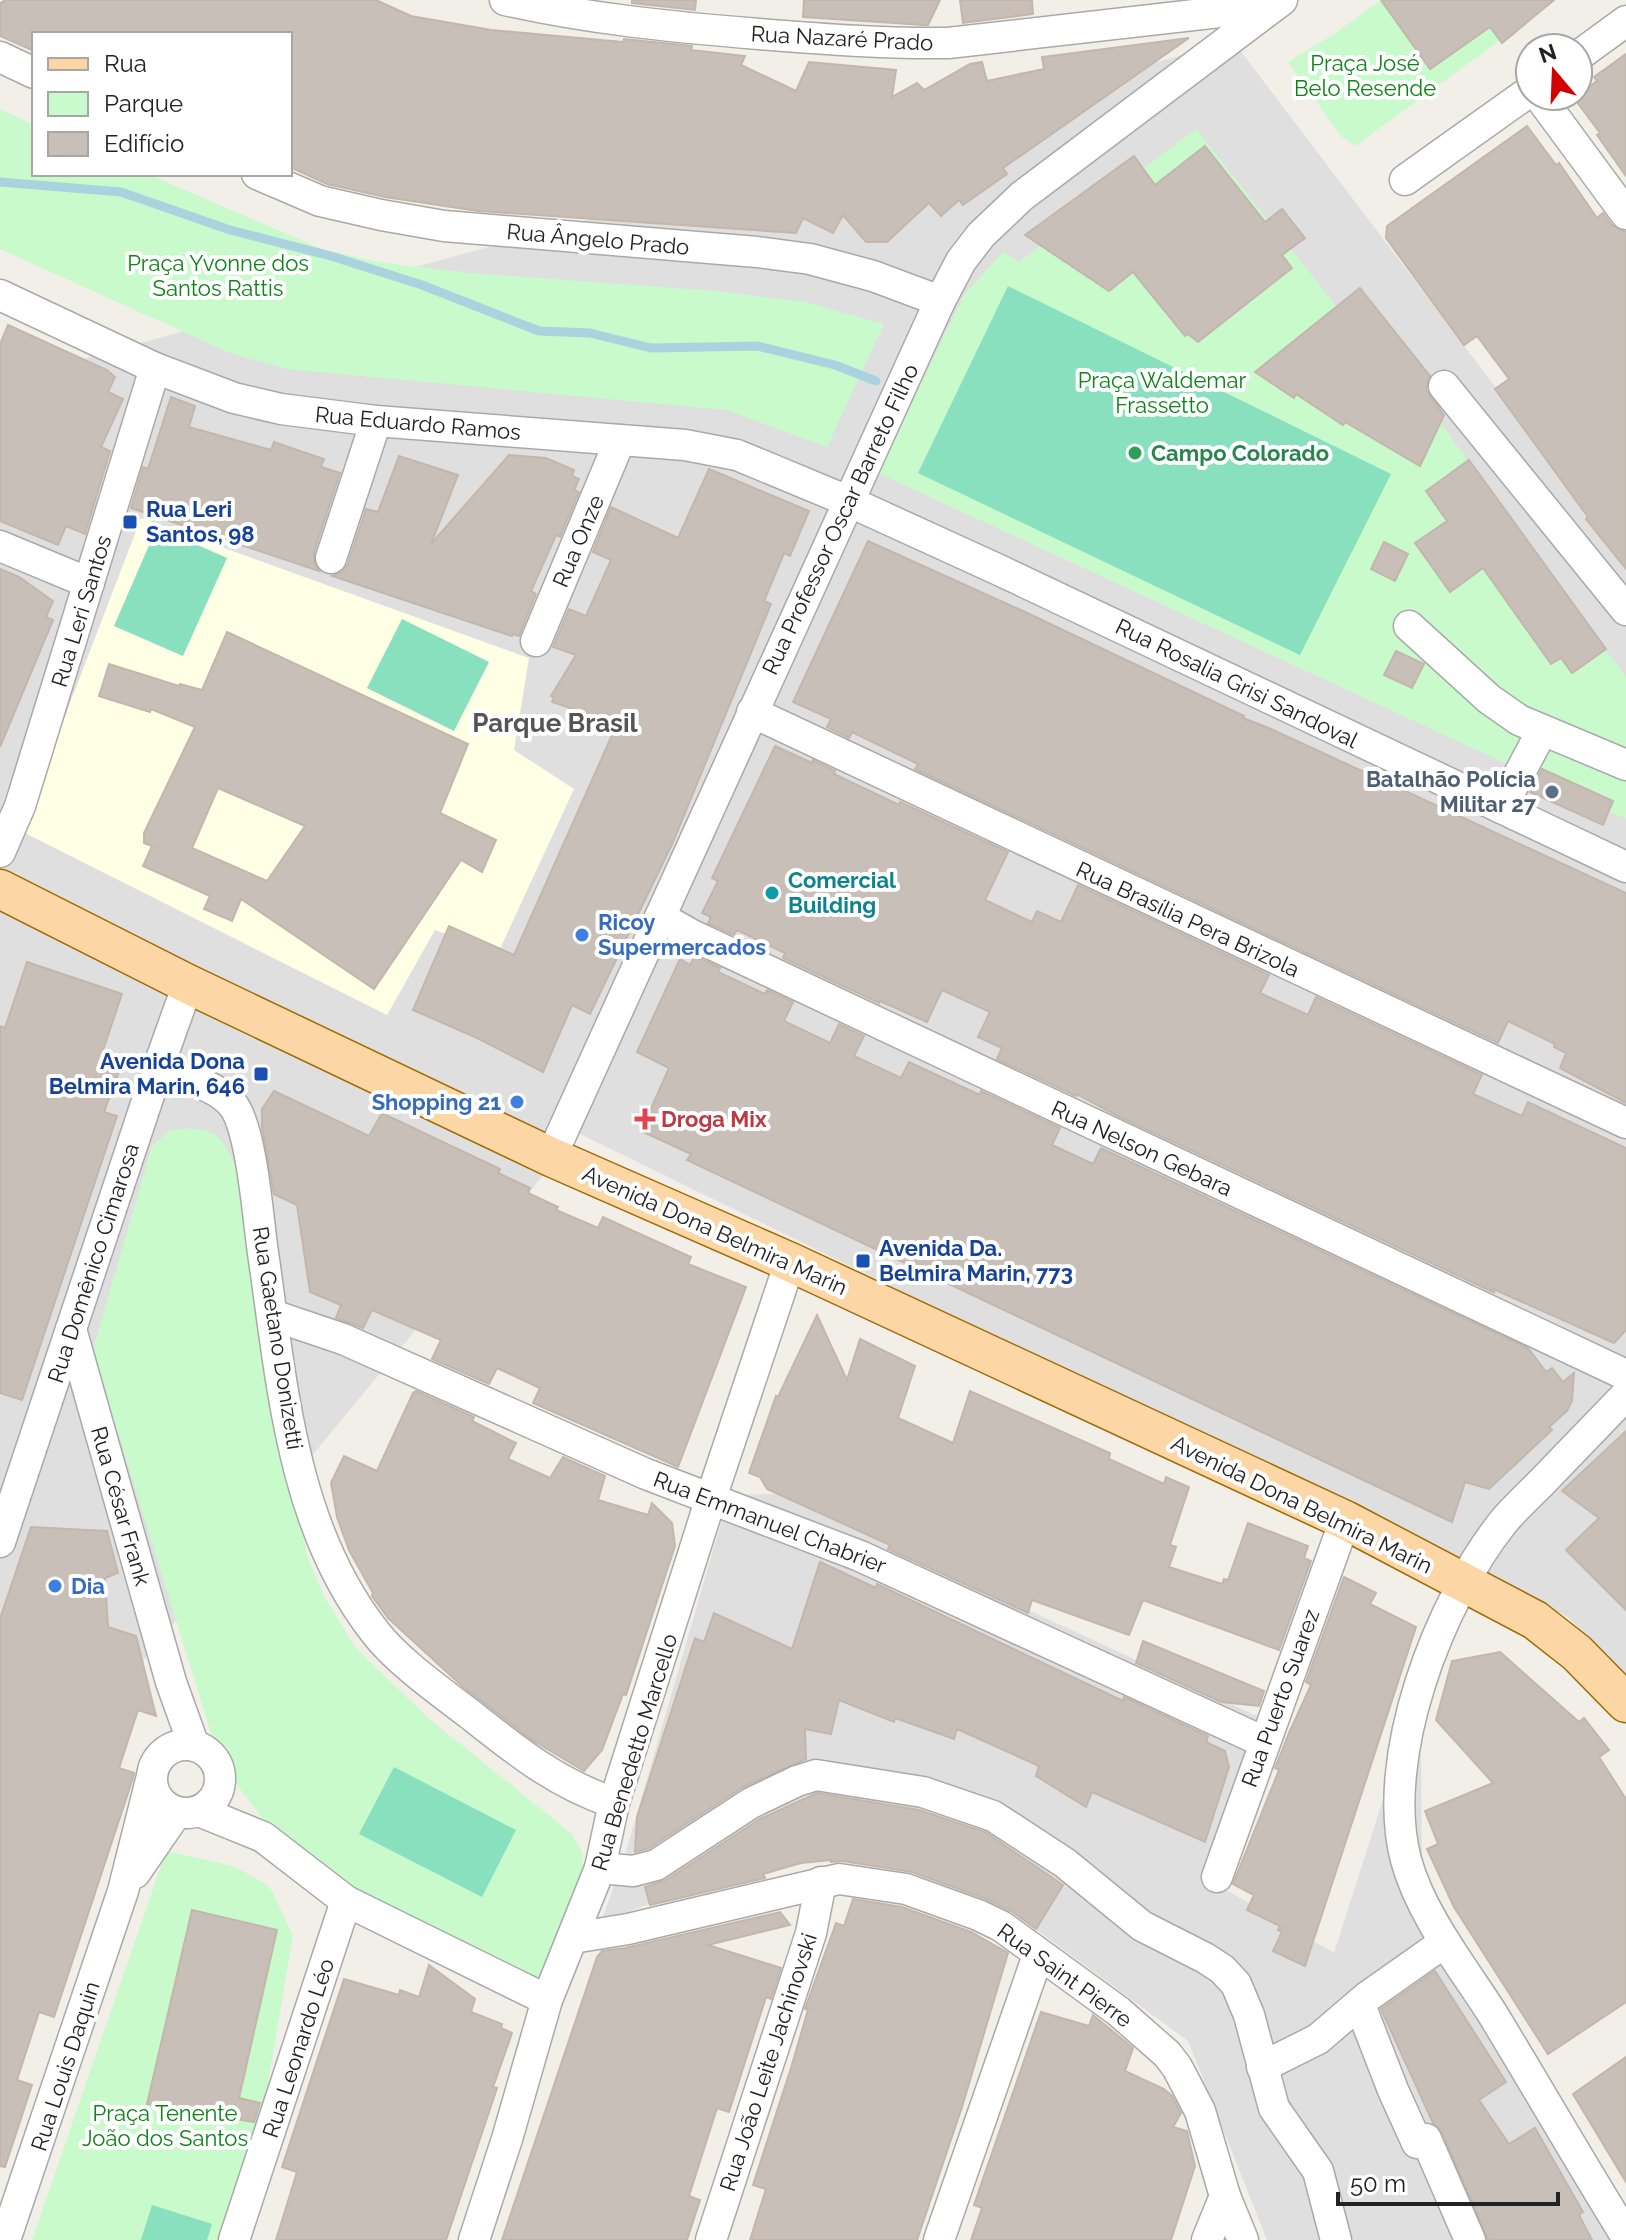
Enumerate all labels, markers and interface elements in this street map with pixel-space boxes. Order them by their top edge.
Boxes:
street label: Rua Nazaré Prado [750,20,934,56]
legend [32,32,292,176]
north arrow [1514,32,1594,112]
text: N [1535,38,1560,68]
text: Rua [104,49,147,78]
park label: Praça José Belo Resende [1294,50,1436,101]
text: Parque [104,89,183,118]
text: Edifício [104,129,184,158]
street label: Rua Ângelo Prado [506,218,690,260]
park label: Praça Yvonne dos Santos Rattis [127,250,309,301]
street label: Rua Professor Oscar Barreto Filho [756,359,924,679]
park label: Praça Waldemar Frassetto [1078,367,1247,418]
street label: Rua Eduardo Ramos [314,401,522,445]
place label: Campo Colorado [1151,440,1329,466]
marker: Campo Colorado [1126,444,1144,462]
street label: Rua Onze [547,491,609,591]
place label: Rua Leri Santos, 98 [146,496,254,547]
marker: Rua Leri Santos, 98 [121,513,139,531]
street label: Rua Leri Santos [46,532,116,690]
street label: Rua Rosalia Grisi Sandoval [1112,613,1362,753]
district label: Parque Brasil [472,708,639,738]
place label: Batalhão Polícia Militar 27 [1366,766,1537,817]
marker: Batalhão Polícia Militar 27 [1543,783,1561,801]
street label: Rua Brasília Pera Brizola [1072,856,1304,982]
place label: Comercial Building [788,867,897,918]
marker: Comercial Building [763,884,781,902]
place label: Ricoy Supermercados [598,909,766,960]
marker: Ricoy Supermercados [573,926,591,944]
place label: Avenida Dona Belmira Marin, 646 [49,1048,245,1099]
marker: Avenida Dona Belmira Marin, 646 [252,1065,270,1083]
place label: Shopping 21 [372,1089,501,1115]
marker: Shopping 21 [508,1093,526,1111]
street label: Rua Nelson Gebara [1047,1095,1237,1201]
place label: Droga Mix [661,1106,767,1132]
marker: Droga Mix [636,1110,654,1128]
street label: Rua Domênico Cimarosa [42,1140,144,1386]
street label: Avenida Dona Belmira Marin [579,1160,851,1300]
street label: Rua Gaetano Donizetti [248,1225,308,1451]
place label: Avenida Da. Belmira Marin, 773 [879,1235,1073,1286]
marker: Avenida Da. Belmira Marin, 773 [854,1252,872,1270]
street label: Rua César Frank [86,1423,156,1589]
street label: Avenida Dona Belmira Marin [1167,1429,1437,1579]
street label: Rua Emmanuel Chabrier [650,1466,890,1578]
place label: Dia [71,1573,105,1599]
marker: Dia [46,1577,64,1595]
street label: Rua Puerto Suarez [1236,1605,1324,1791]
street label: Rua Benedetto Marcello [586,1630,682,1874]
street label: Rua Saint Pierre [993,1917,1137,2033]
street label: Rua João Leite Jachinovski [714,1930,822,2194]
street label: Rua Leonardo Léo [257,1955,339,2141]
street label: Rua Louis Daquin [25,1978,105,2154]
park label: Praça Tenente João dos Santos [82,2100,248,2151]
scale bar [1338,2156,1558,2206]
text: 50 m [1350,2169,1406,2198]

